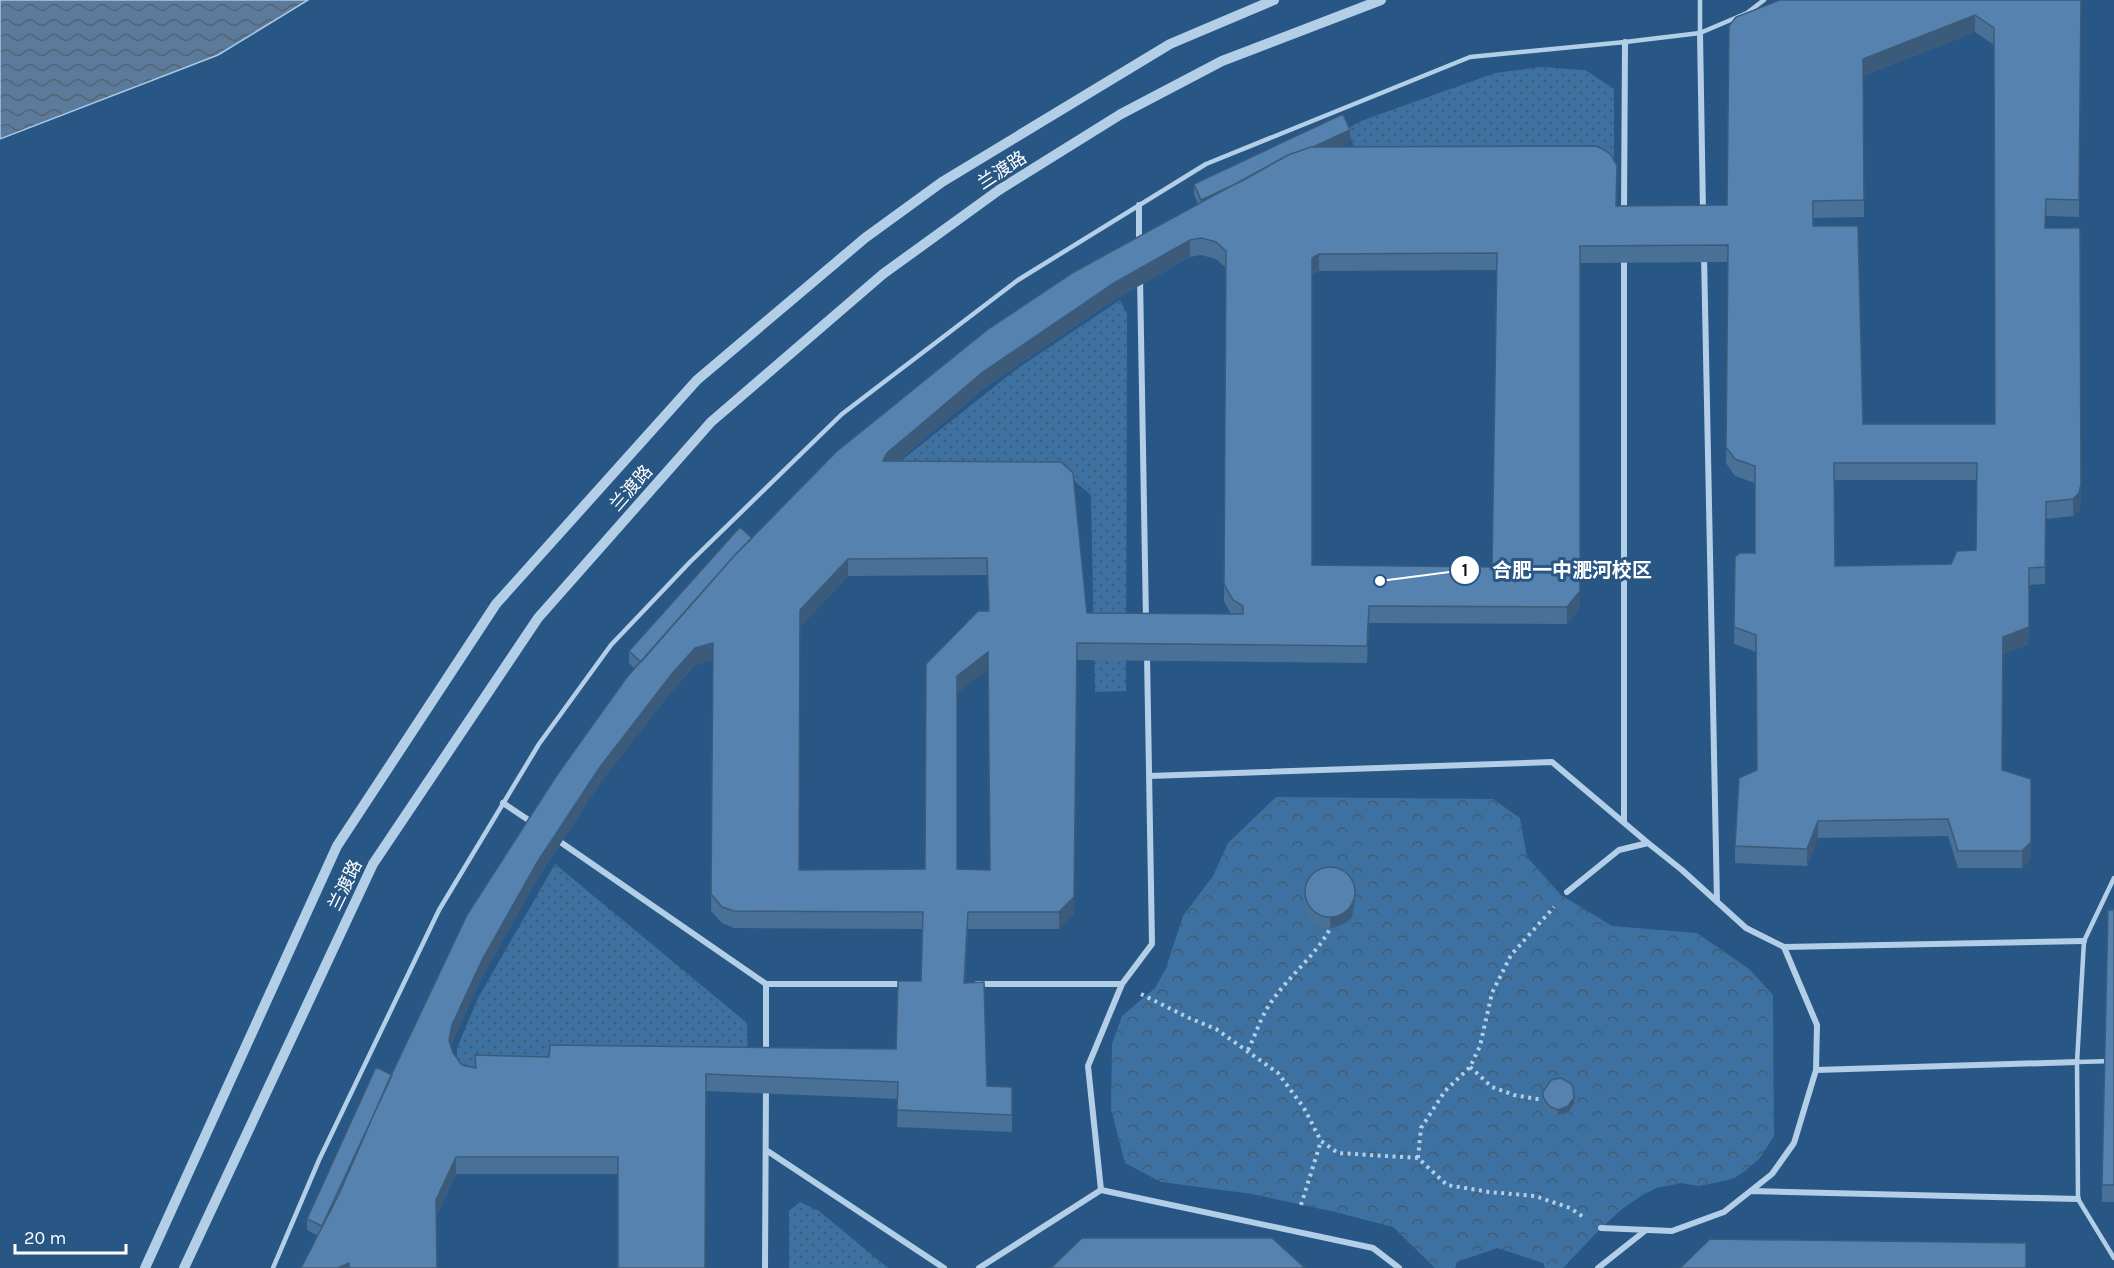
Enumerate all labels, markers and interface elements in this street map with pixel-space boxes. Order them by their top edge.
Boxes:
street label: 兰渡路 [973,146,1031,194]
street label: 兰渡路 [605,460,657,516]
callout: 合肥一中淝河校区 [1450,551,1664,589]
text: 1 [1462,559,1468,581]
text: 合肥一中淝河校区 [1492,559,1652,582]
street label: 兰渡路 [323,856,367,914]
scale bar [15,1217,126,1255]
text: 20 m [24,1227,66,1249]

